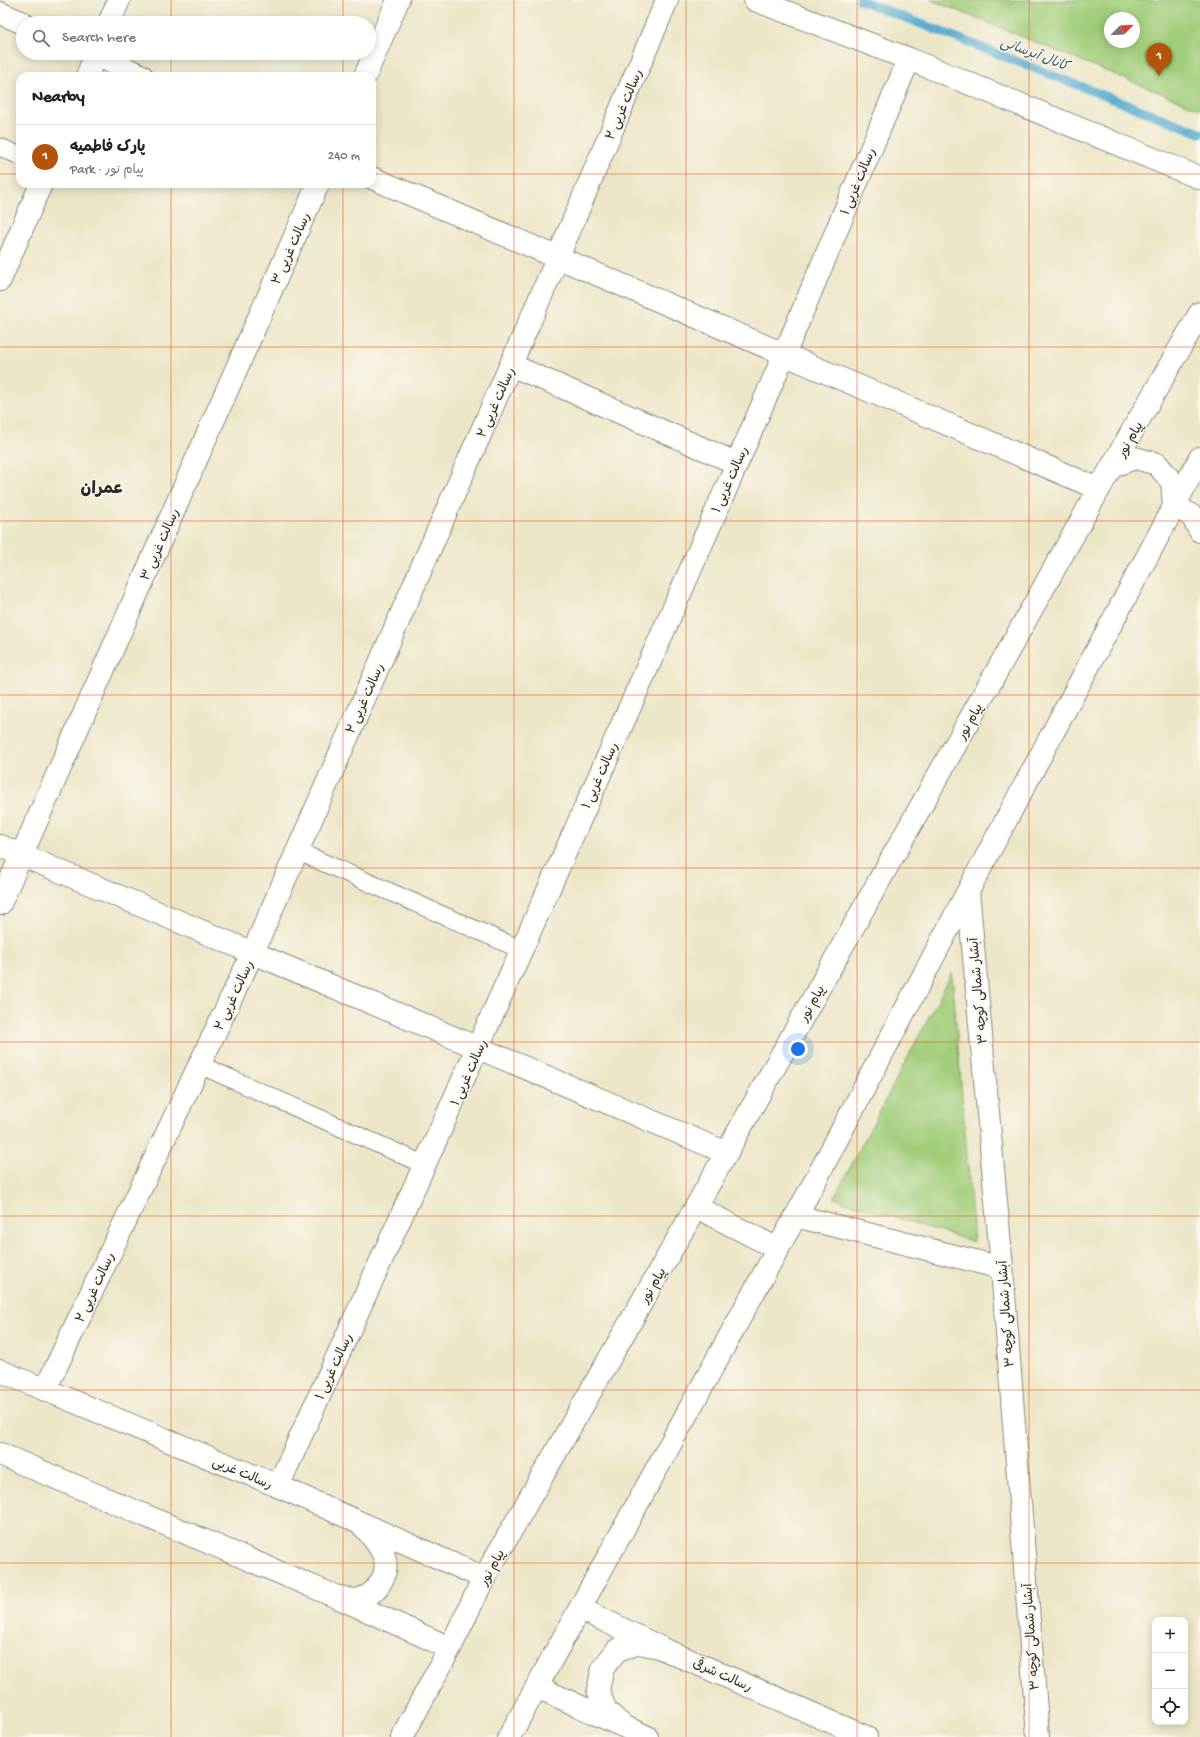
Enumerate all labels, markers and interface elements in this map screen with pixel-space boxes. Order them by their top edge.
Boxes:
north arrow [1104,12,1140,48]
search box [16,16,376,60]
icon: search [30,27,52,49]
text: Search here [62,29,136,47]
water label: کانال آبرسانی [998,34,1074,77]
pin: 1 [1146,43,1172,76]
street label: رسالت غربی ۲ [604,67,647,143]
text: Nearby [32,88,85,108]
text: پارک فاطمیه [70,139,145,157]
street label: رسالت غربی ۱ [838,146,880,218]
text: 1 [42,149,48,164]
text: 240 m [328,149,360,164]
text: Park · پیام نور [70,163,144,178]
street label: رسالت غربی ۳ [270,211,315,287]
street label: رسالت غربی ۲ [475,366,519,441]
street label: پیام نور [1114,420,1148,462]
street label: رسالت غربی ۱ [710,444,753,516]
district label: عمران [81,480,123,500]
street label: رسالت غربی ۳ [139,507,184,583]
street label: رسالت غربی ۲ [344,662,388,737]
street label: پیام نور [955,701,988,744]
street label: رسالت غربی ۱ [580,740,623,812]
street label: آبشار شمالی کوچه ۳ [966,936,992,1045]
street label: رسالت غربی ۲ [213,959,258,1033]
street label: پیام نور [797,983,830,1026]
street label: رسالت غربی ۱ [449,1037,492,1109]
your location [788,1039,808,1059]
street label: رسالت غربی ۲ [74,1251,119,1325]
street label: آبشار شمالی کوچه ۳ [995,1259,1019,1368]
street label: پیام نور [637,1266,671,1308]
street label: رسالت غربی ۱ [313,1332,357,1403]
street label: رسالت غربی [210,1455,274,1494]
street label: پیام نور [477,1547,510,1590]
street label: آبشار شمالی کوچه ۳ [1020,1582,1044,1691]
map controls [1152,1617,1188,1725]
button: + [1152,1617,1188,1653]
button: − [1152,1653,1188,1689]
street label: رسالت شرقی [690,1654,755,1696]
button: locate [1152,1689,1188,1725]

